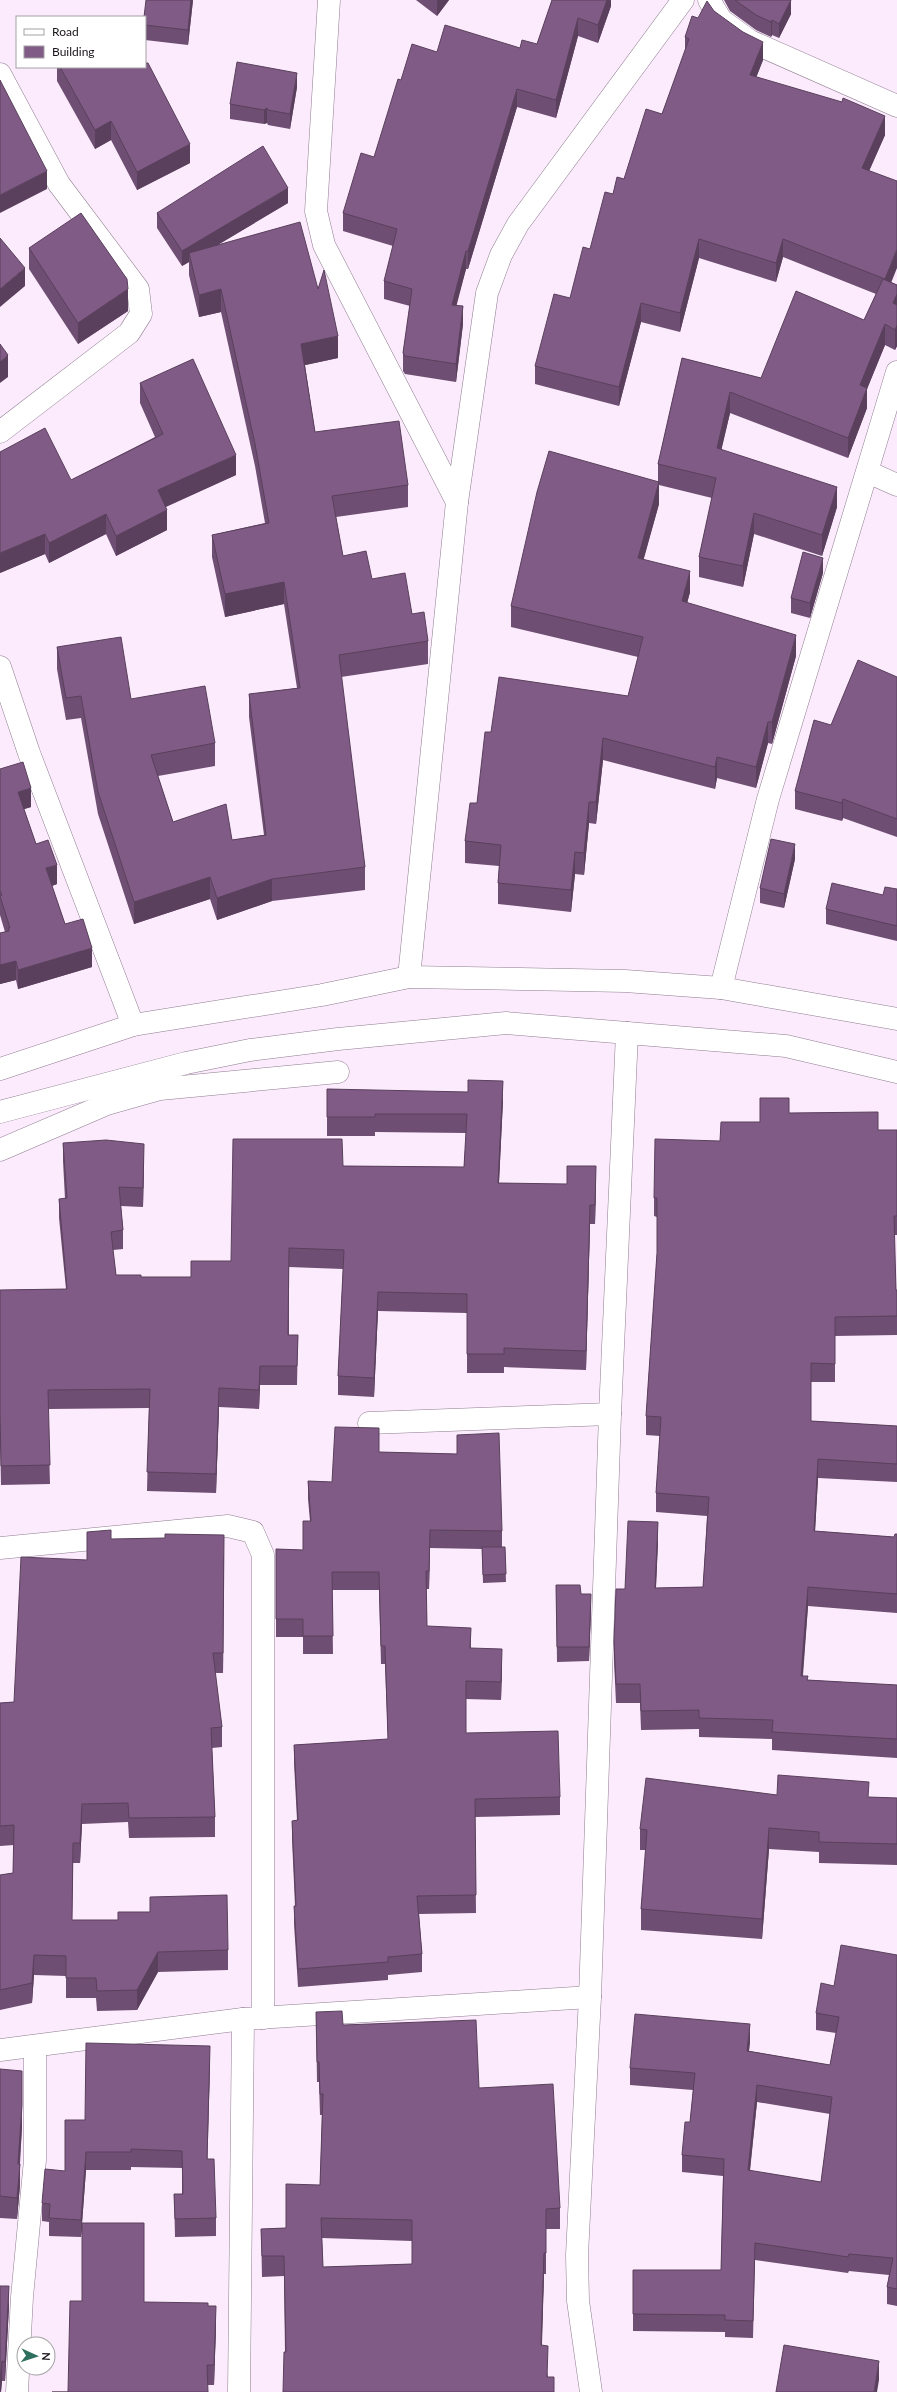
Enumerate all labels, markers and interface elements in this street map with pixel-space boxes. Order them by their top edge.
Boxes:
legend [16,16,146,68]
text: Road [52,24,79,39]
text: Building [52,44,95,59]
north arrow [16,2336,56,2376]
text: N [40,2352,53,2361]

